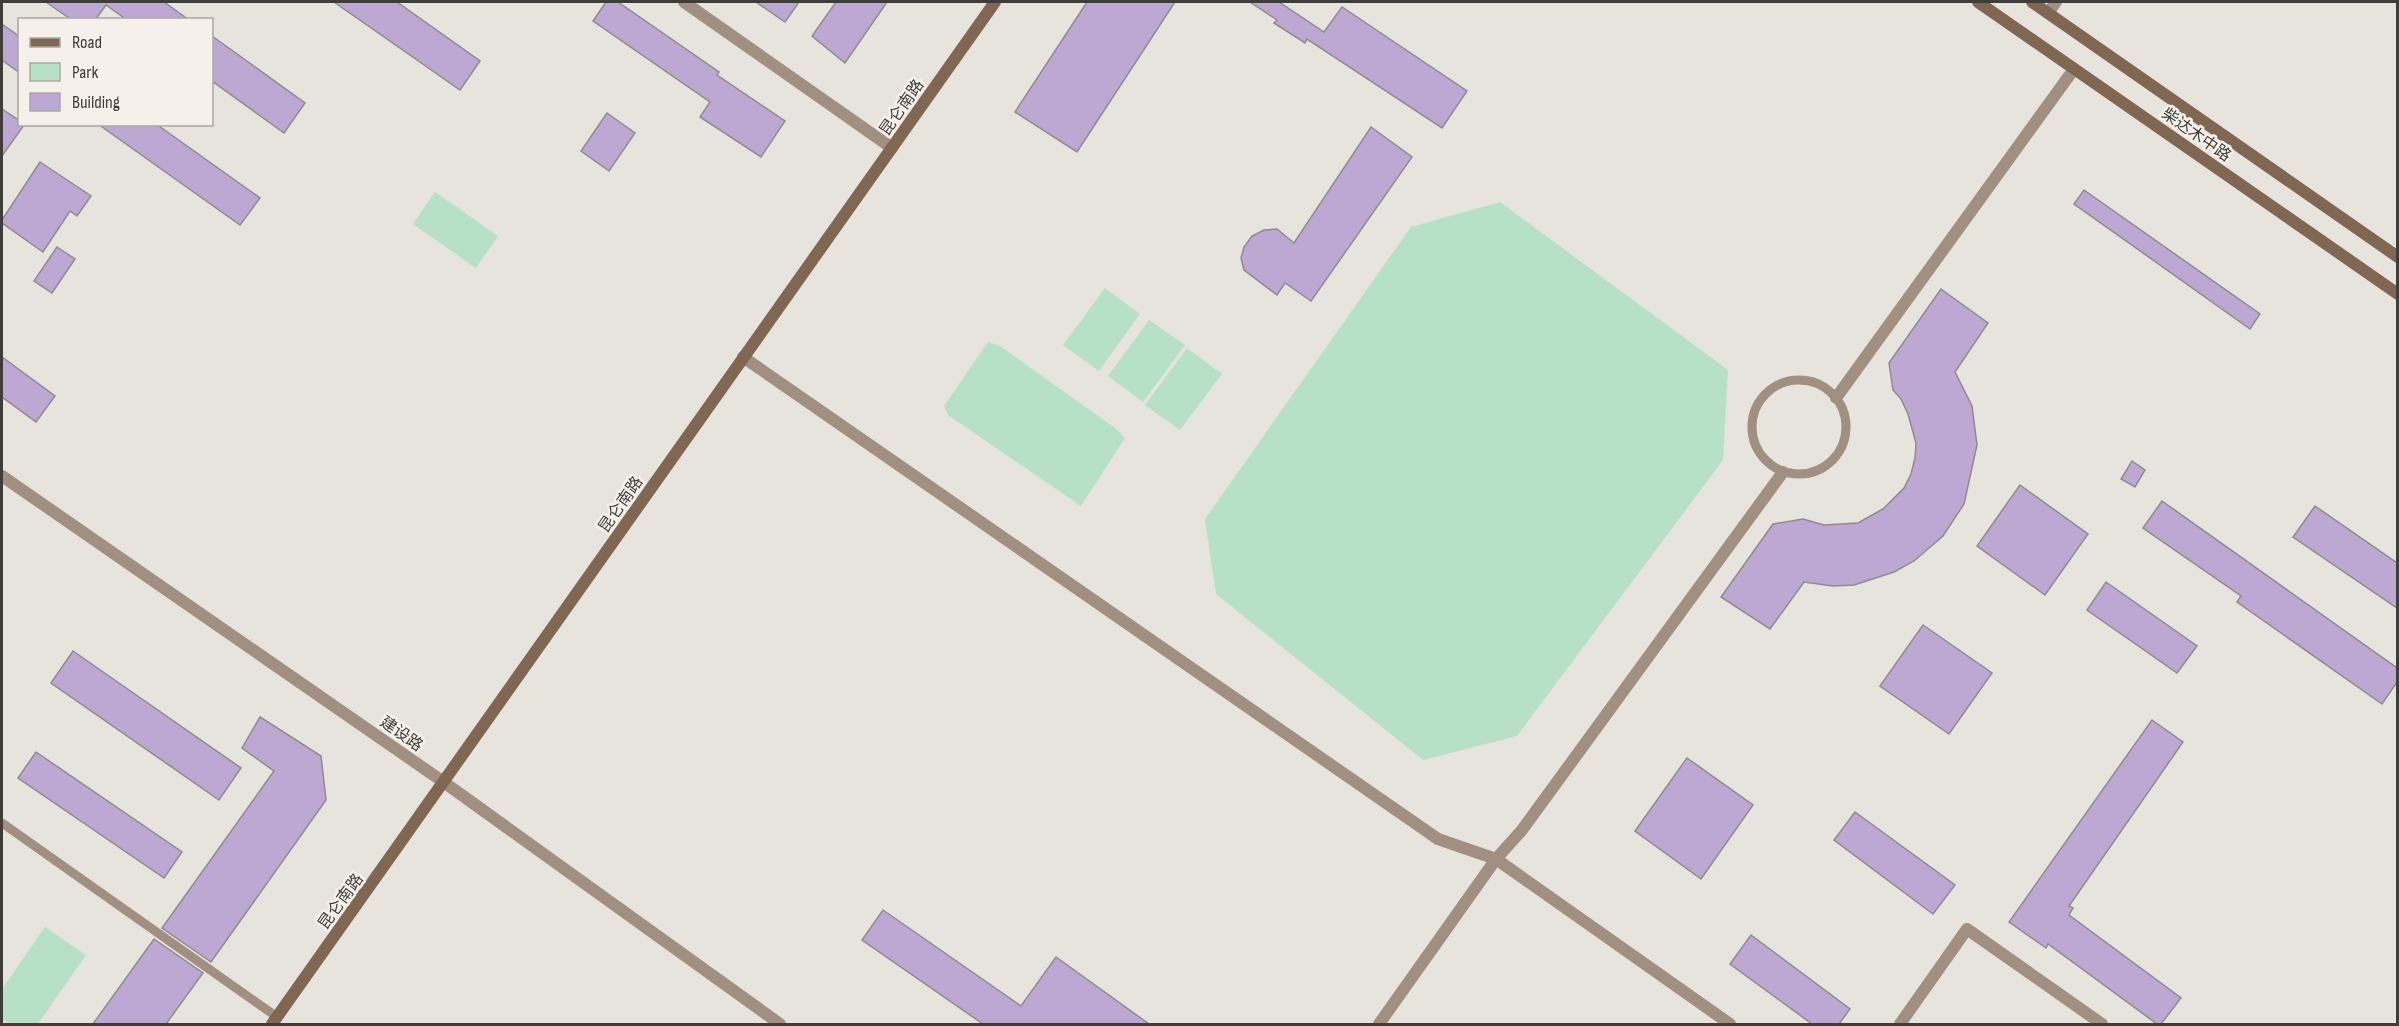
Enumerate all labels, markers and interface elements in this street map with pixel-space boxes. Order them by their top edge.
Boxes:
legend [18,18,213,126]
text: Road [72,32,102,53]
text: Park [72,62,98,83]
street label: 昆仑南路 [876,76,928,140]
text: Building [72,92,120,113]
street label: 柴达木中路 [2158,104,2234,166]
street label: 昆仑南路 [595,473,647,537]
street label: 建设路 [376,713,426,756]
street label: 昆仑南路 [315,870,368,933]

